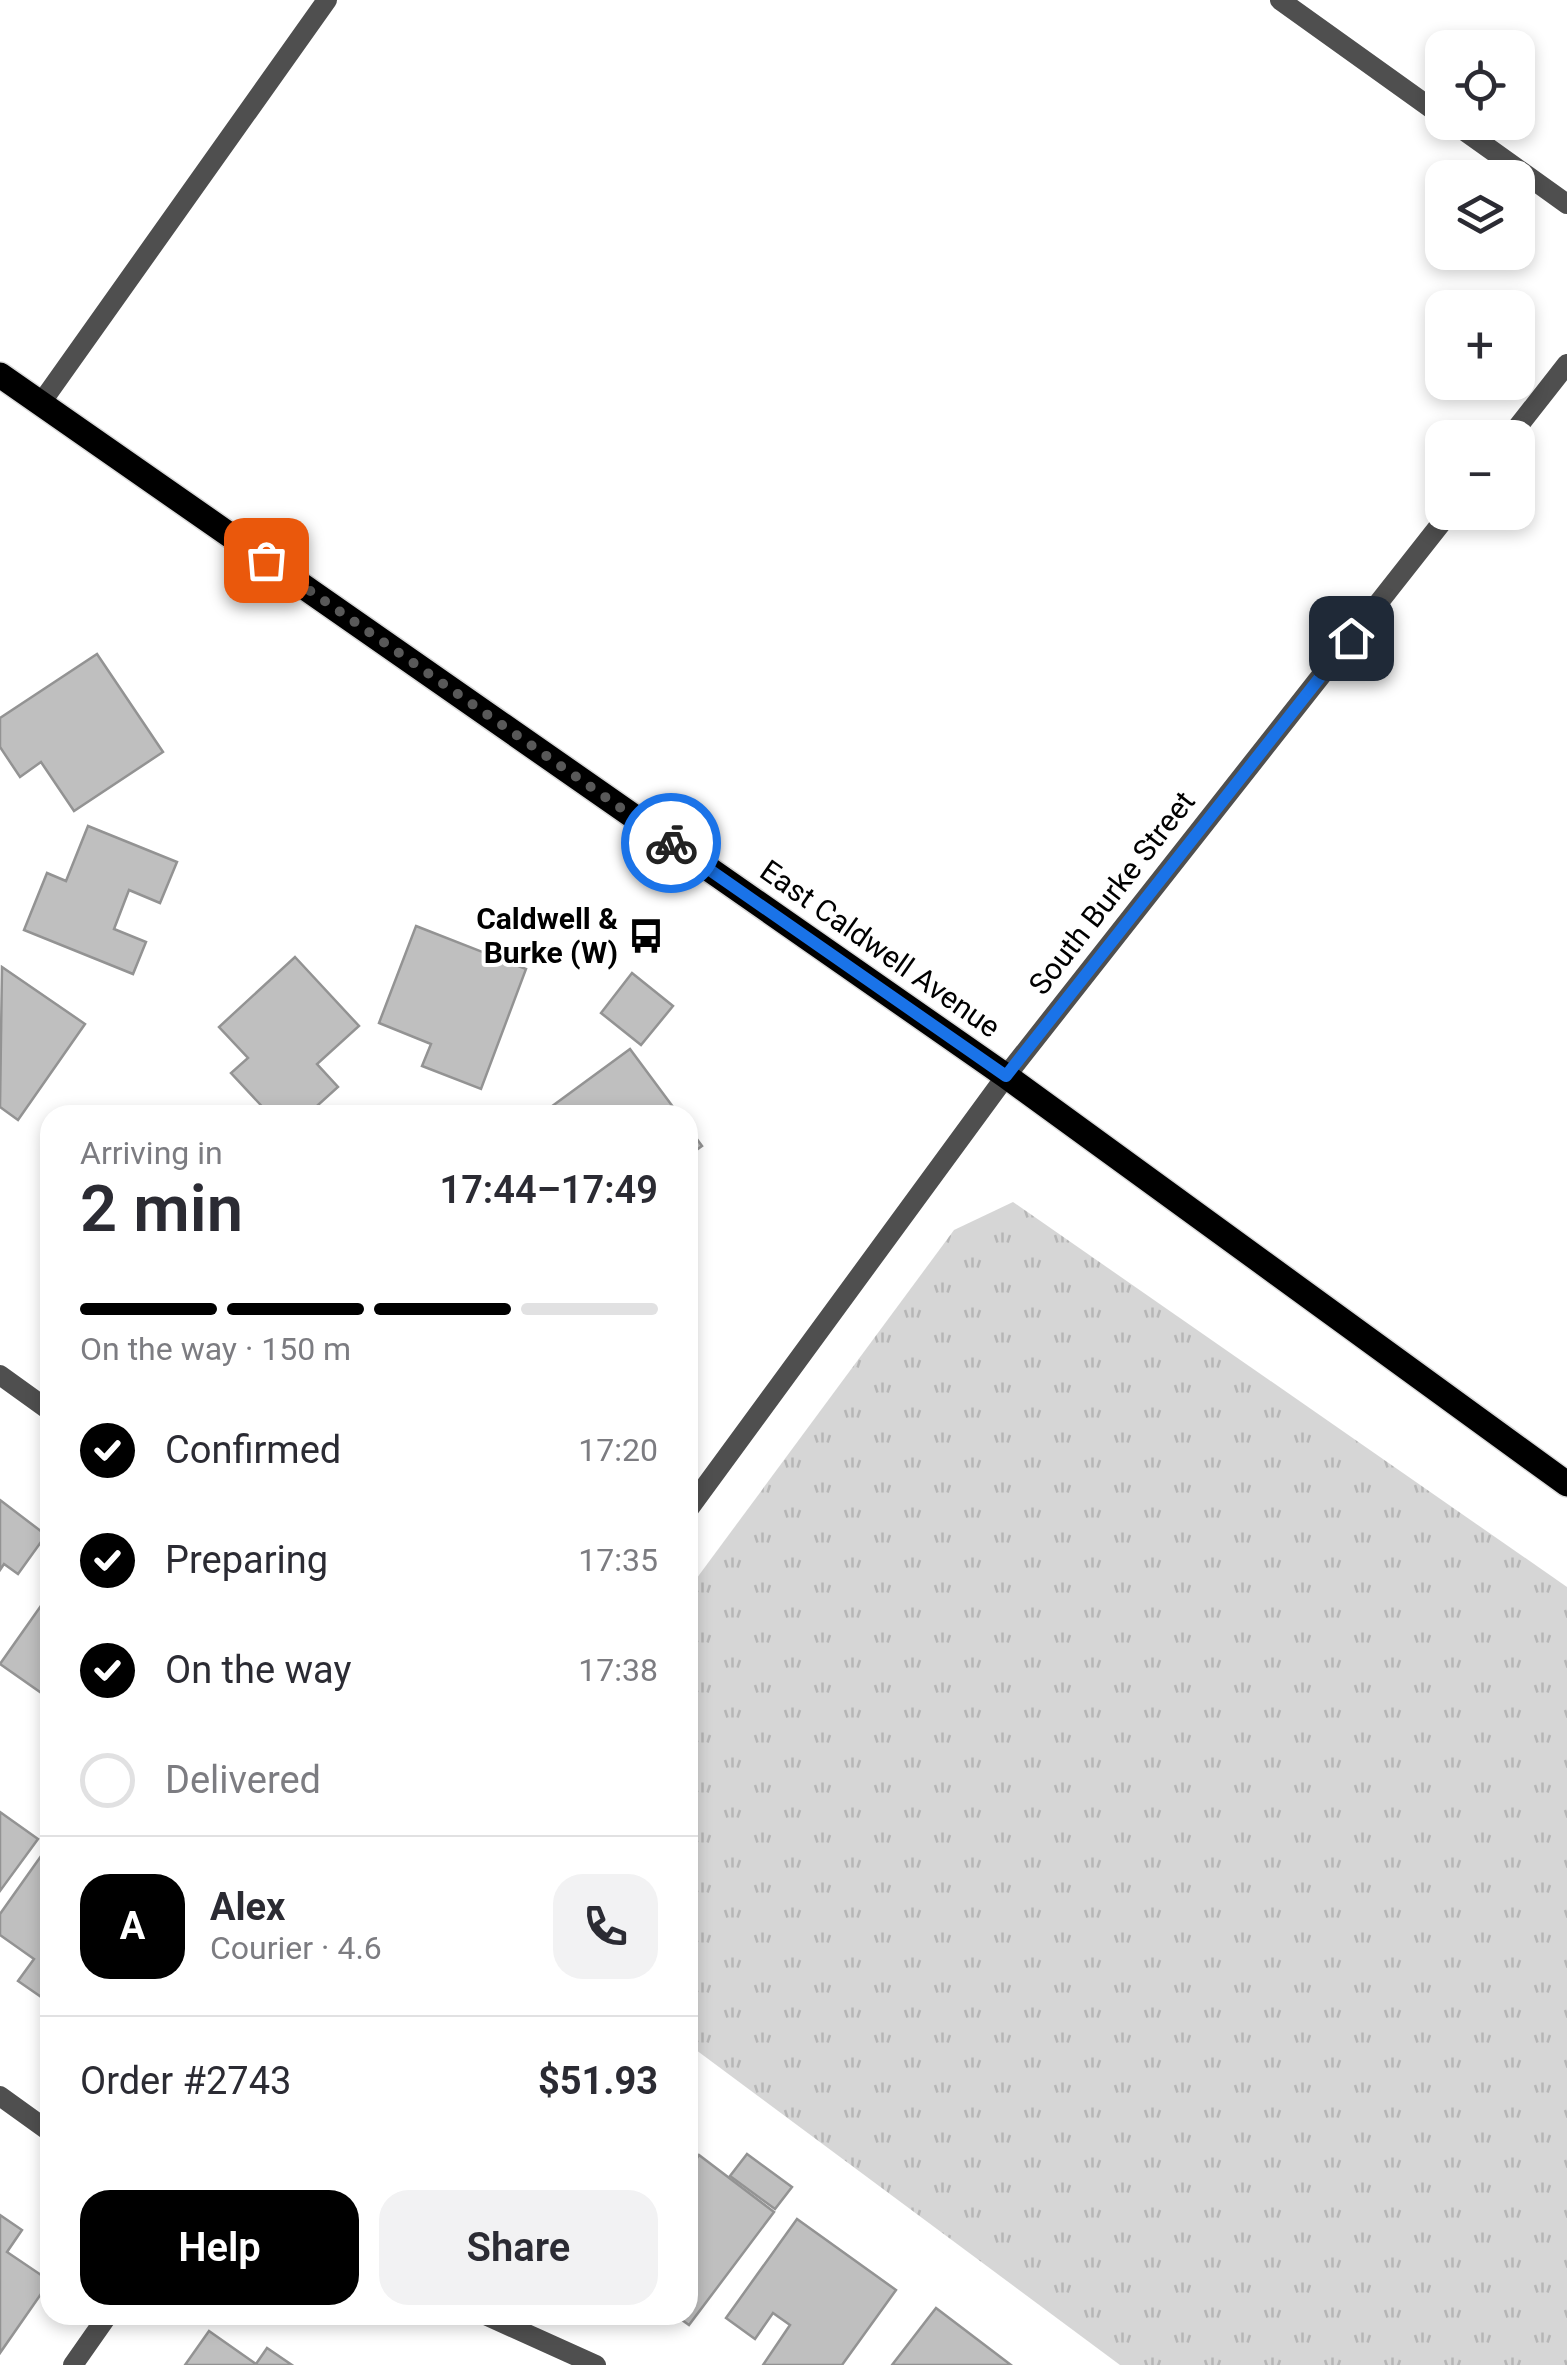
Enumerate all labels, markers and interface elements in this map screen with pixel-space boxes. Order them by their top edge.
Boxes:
map controls [1425,30,1535,530]
button: locate [1425,30,1535,140]
button: layers [1425,160,1535,270]
button: + [1425,290,1535,400]
button: − [1425,420,1535,530]
pin [224,518,309,603]
icon: bag [239,533,294,588]
pin [1309,596,1394,681]
icon: home [1324,611,1379,666]
street label: South Burke Street [1021,784,1202,1001]
courier [621,793,721,893]
icon: bike [644,816,699,871]
street label: East Caldwell Avenue [754,853,1007,1045]
place label: Caldwell & Burke (W) [476,901,618,970]
bus stop icon: Caldwell & Burke (W) [627,917,665,955]
text: Arriving in [80,1134,223,1172]
text: 17:44–17:49 [439,1168,658,1212]
text: 2 min [80,1171,243,1247]
text: On the way · 150 m [80,1330,351,1368]
icon: check [80,1423,135,1478]
text: Confirmed [165,1428,341,1472]
text: 17:20 [578,1431,658,1469]
icon: check [80,1533,135,1588]
text: Preparing [165,1538,328,1582]
text: 17:35 [578,1541,658,1579]
icon: check [80,1643,135,1698]
text: On the way [165,1648,351,1692]
text: 17:38 [578,1651,658,1689]
text: Delivered [165,1758,321,1802]
button: phone [553,1874,658,1979]
text: Alex [210,1885,285,1929]
text: A [120,1904,145,1948]
text: Courier · 4.6 [210,1929,382,1967]
text: Order #2743 [80,2059,291,2103]
text: $51.93 [538,2059,658,2103]
button: Help [80,2190,359,2305]
button: Share [379,2190,658,2305]

